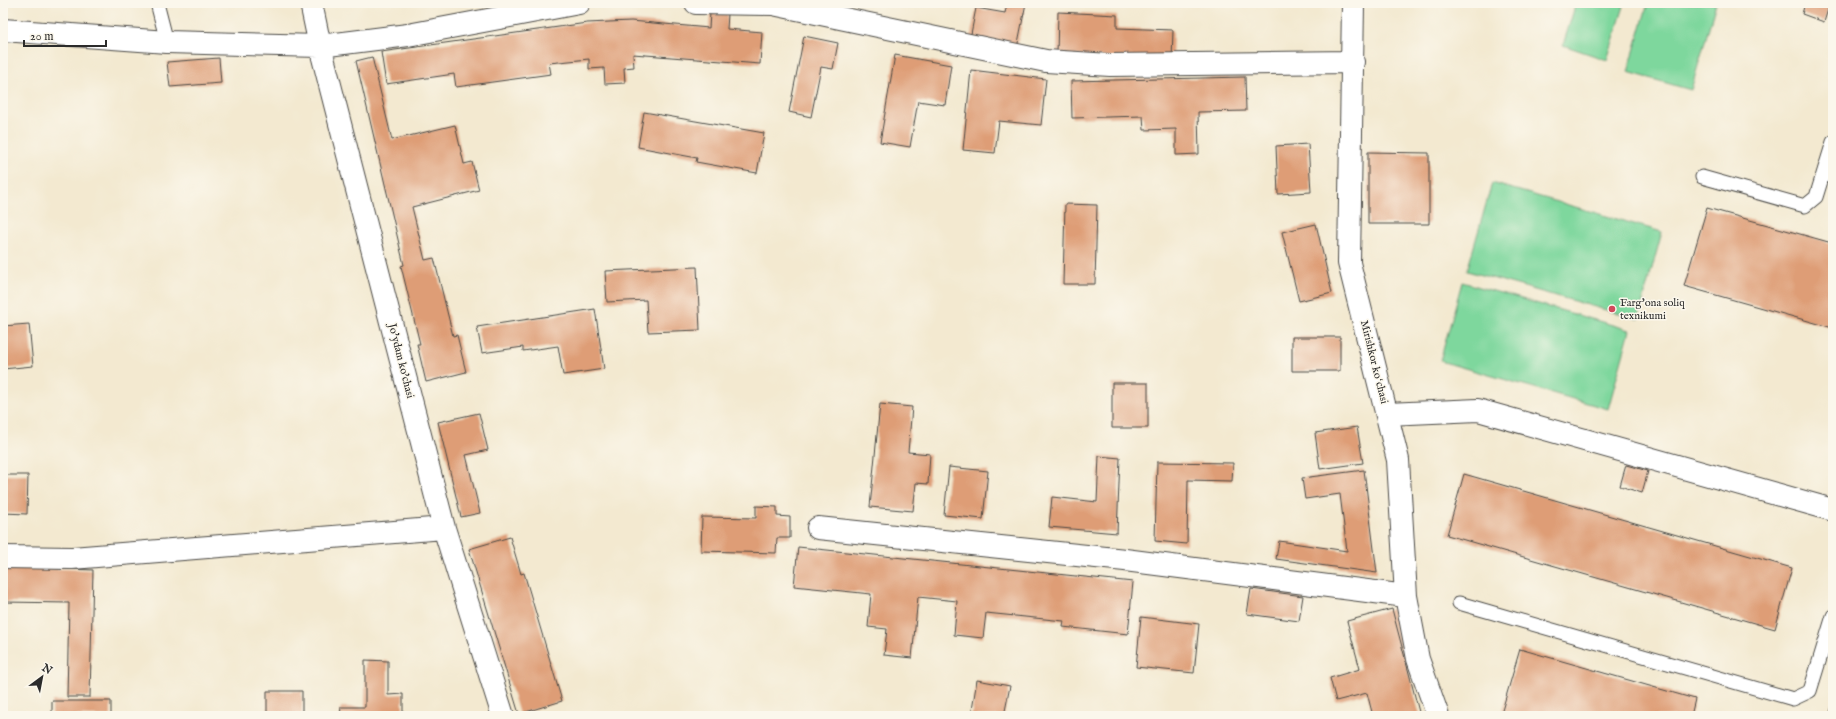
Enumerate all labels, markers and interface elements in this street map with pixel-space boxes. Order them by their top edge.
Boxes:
scale bar [24,22,106,48]
text: 20 m [30,29,53,44]
place label: Farg'ona soliq texnikumi [1620,296,1685,323]
marker: Farg'ona soliq texnikumi [1607,304,1617,314]
street label: Mirishkor koʻchasi [1357,319,1391,405]
street label: Jo'ydam ko'chasi [384,320,417,400]
north arrow [22,657,62,697]
text: N [38,660,55,678]

